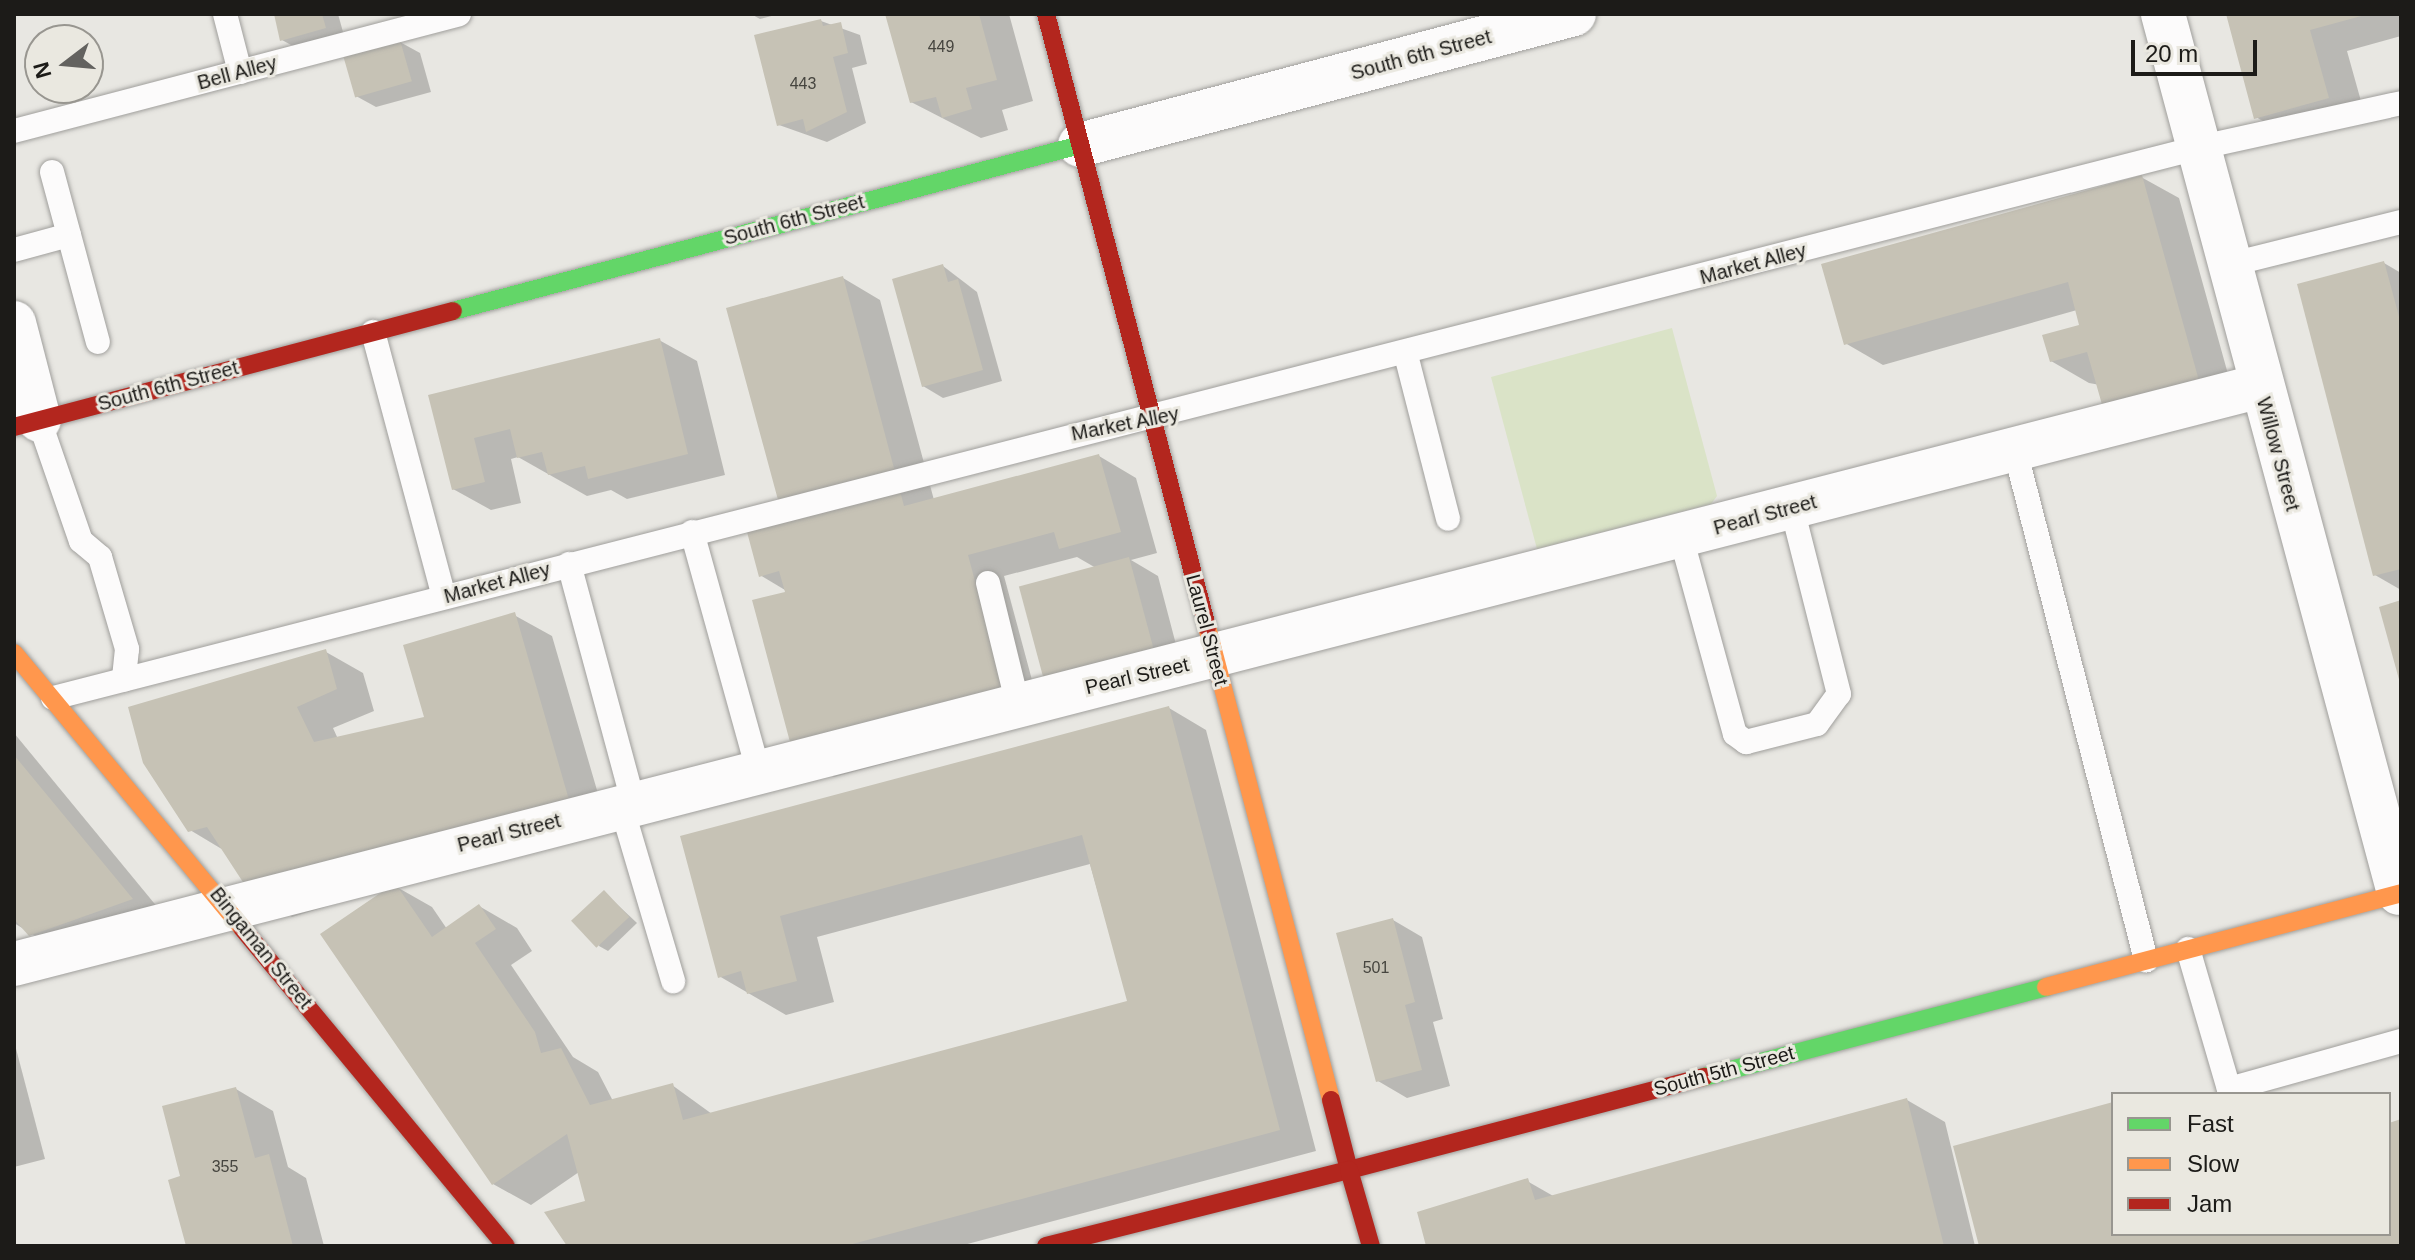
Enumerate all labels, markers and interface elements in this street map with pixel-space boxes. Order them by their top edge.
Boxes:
north arrow [24,24,104,104]
scale bar [2135,24,2261,74]
street label: South 6th Street [1348,25,1494,85]
house number: 449 [928,37,954,57]
text: 20 m [2145,40,2198,67]
street label: Bell Alley [194,51,280,95]
text: N [28,59,57,81]
house number: 443 [790,74,816,94]
street label: South 6th Street [721,190,867,250]
street label: Market Alley [1697,238,1809,290]
street label: South 6th Street [95,356,241,416]
street label: Willow Street [2251,395,2305,513]
street label: Market Alley [1069,402,1181,446]
street label: Pearl Street [1711,490,1819,540]
street label: Market Alley [441,557,553,609]
street label: Laurel Street [1181,572,1233,688]
street label: Pearl Street [1083,652,1191,700]
street label: Pearl Street [455,809,563,857]
street label: Bingaman Street [205,883,317,1013]
house number: 501 [1363,958,1389,978]
street label: South 5th Street [1651,1041,1797,1101]
legend [2111,1092,2391,1236]
text: Fast [2187,1110,2234,1137]
text: Slow [2187,1150,2239,1177]
house number: 355 [212,1157,238,1177]
text: Jam [2187,1190,2232,1217]

